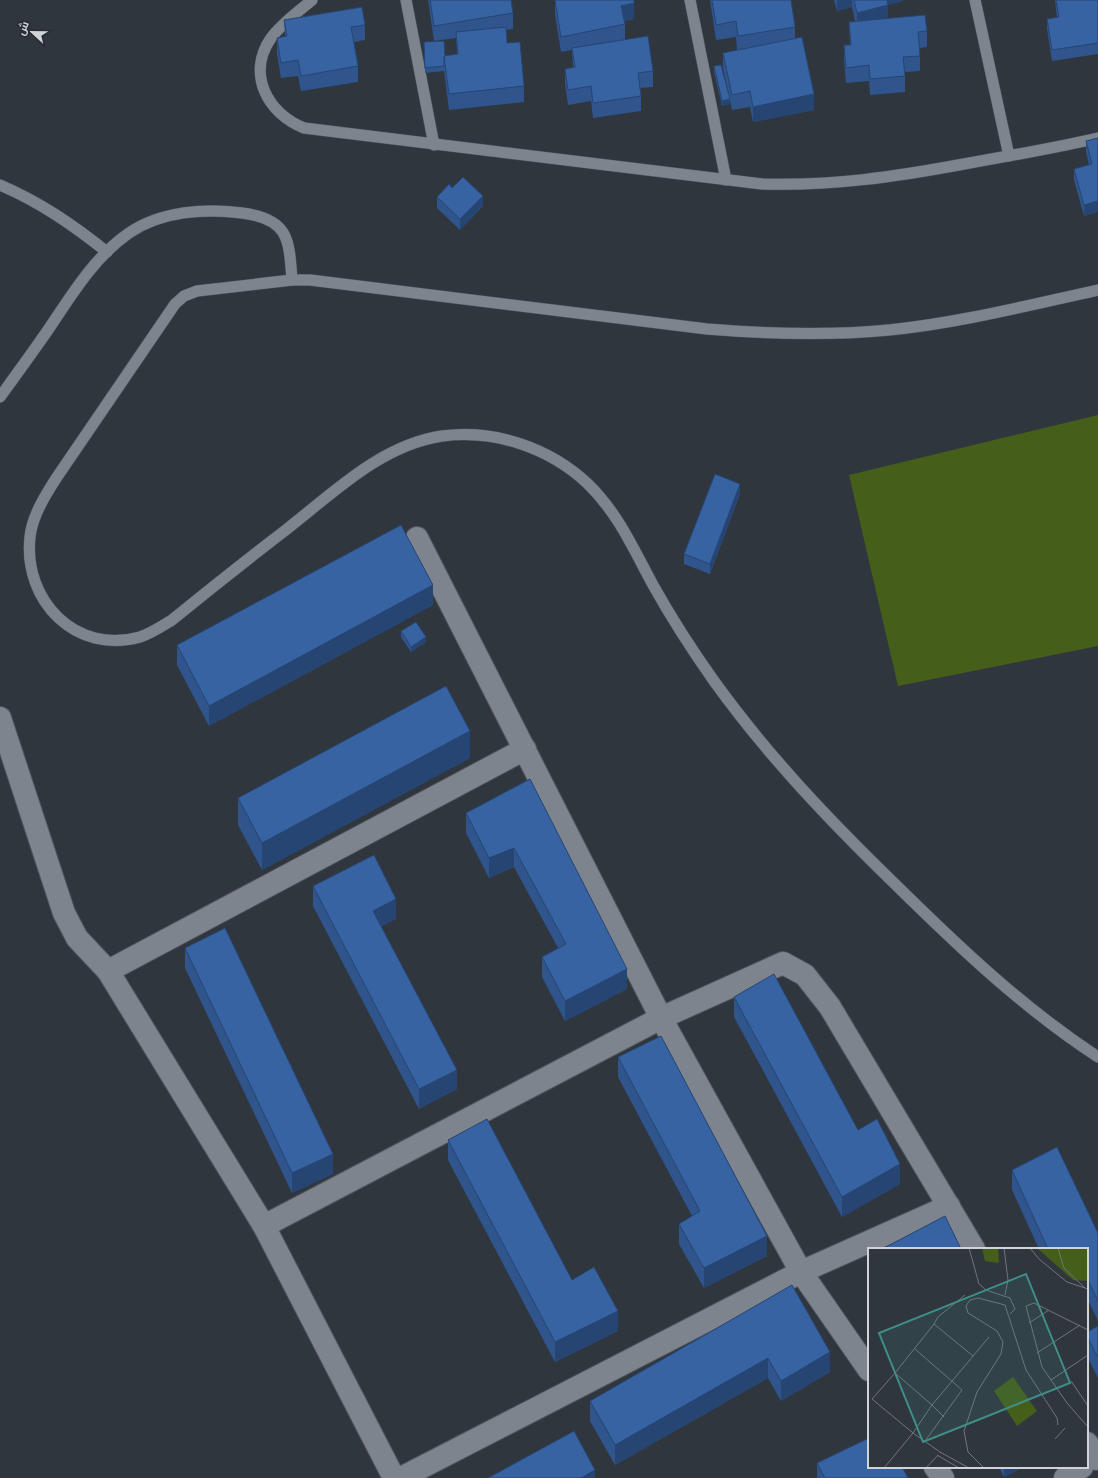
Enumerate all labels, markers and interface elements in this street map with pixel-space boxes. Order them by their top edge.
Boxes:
north arrow [12,12,52,52]
text: ش [15,19,32,37]
inset map [868,1248,1088,1468]

